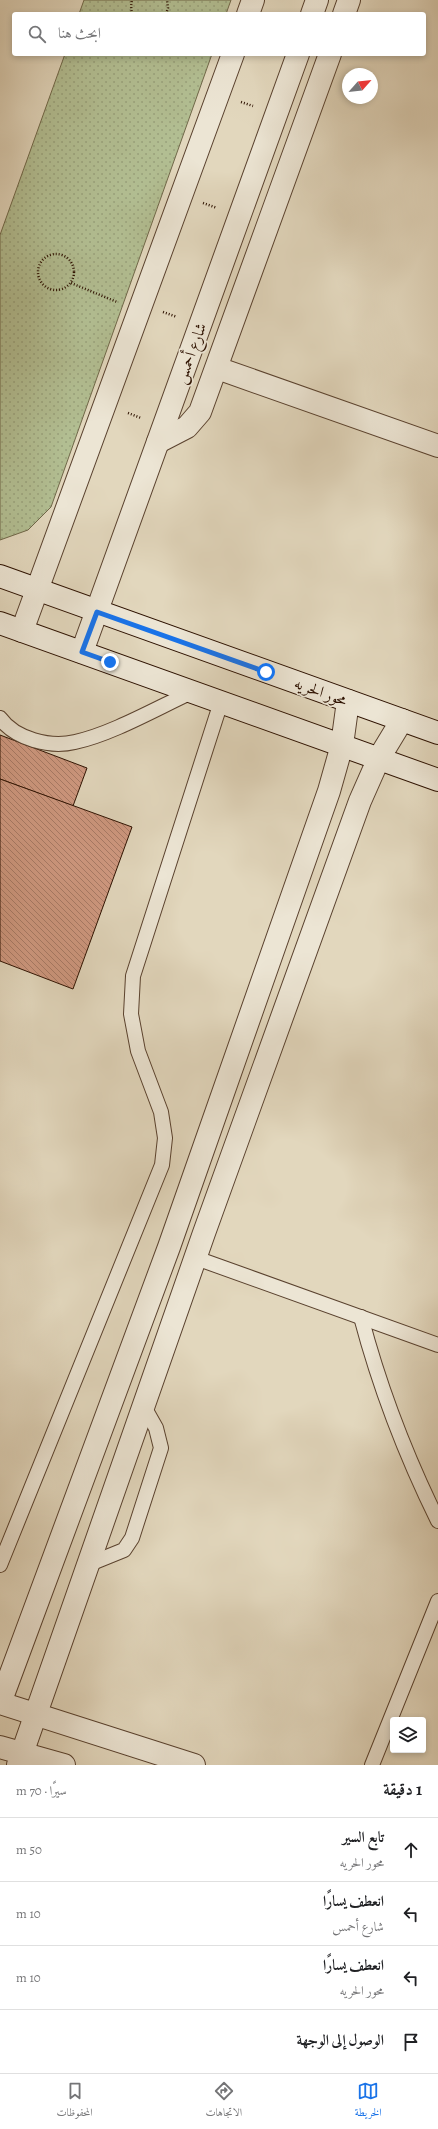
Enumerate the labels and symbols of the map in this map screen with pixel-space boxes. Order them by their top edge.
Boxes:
north arrow [342,68,378,104]
street label: شارع أحمس [169,319,214,388]
route end [101,653,119,671]
route start [257,663,275,681]
street label: محور الحريه [291,672,350,712]

